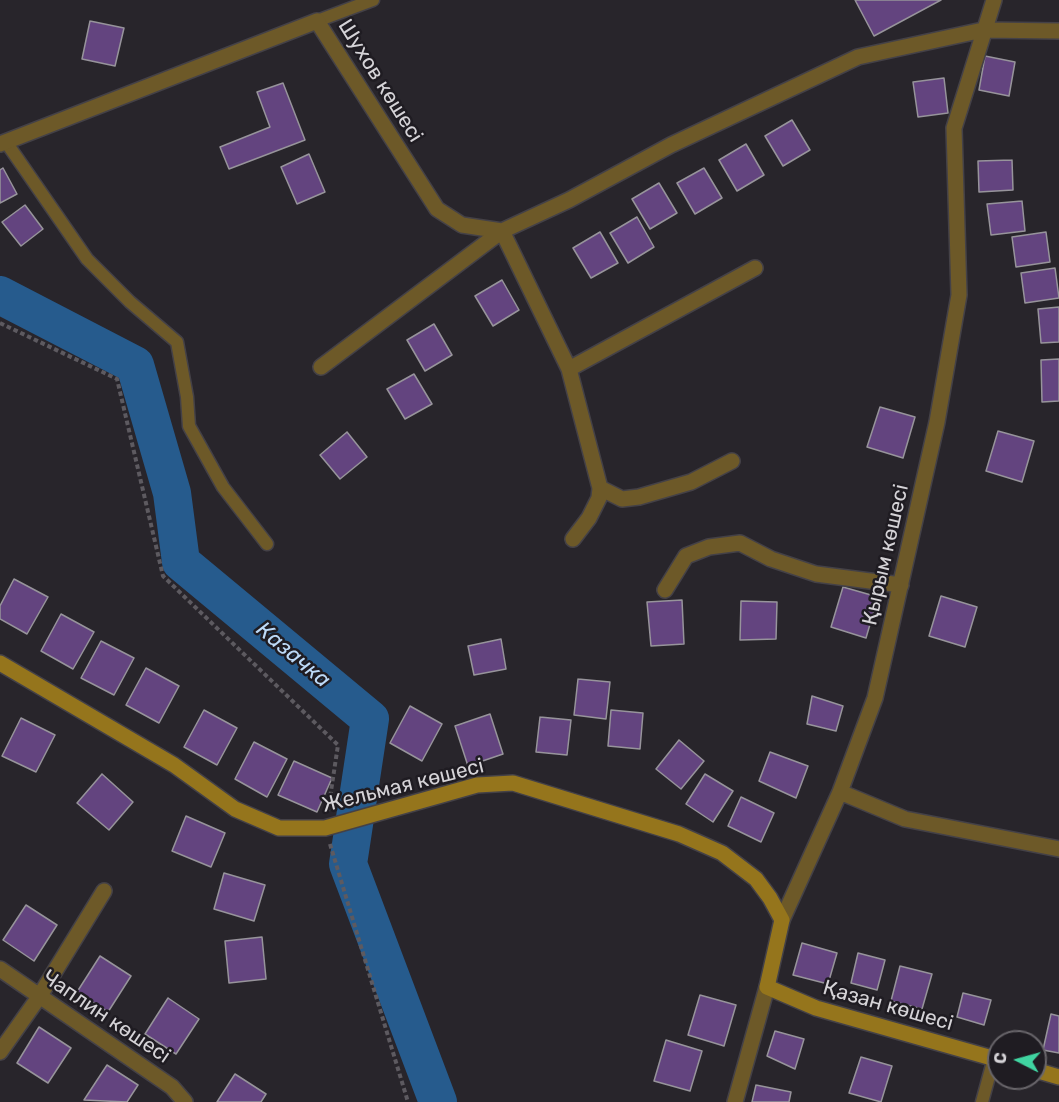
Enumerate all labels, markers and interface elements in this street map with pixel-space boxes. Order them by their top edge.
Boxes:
street label: Шухов көшесі [332,15,428,147]
street label: Қырым көшесі [858,482,914,628]
water label: Казачка [251,616,335,694]
street label: Жельмая көшесі [319,754,487,818]
street label: Чаплин көшесі [37,965,175,1069]
street label: Қазан көшесі [820,975,956,1037]
north arrow [987,1030,1047,1090]
text: С [991,1052,1011,1065]

